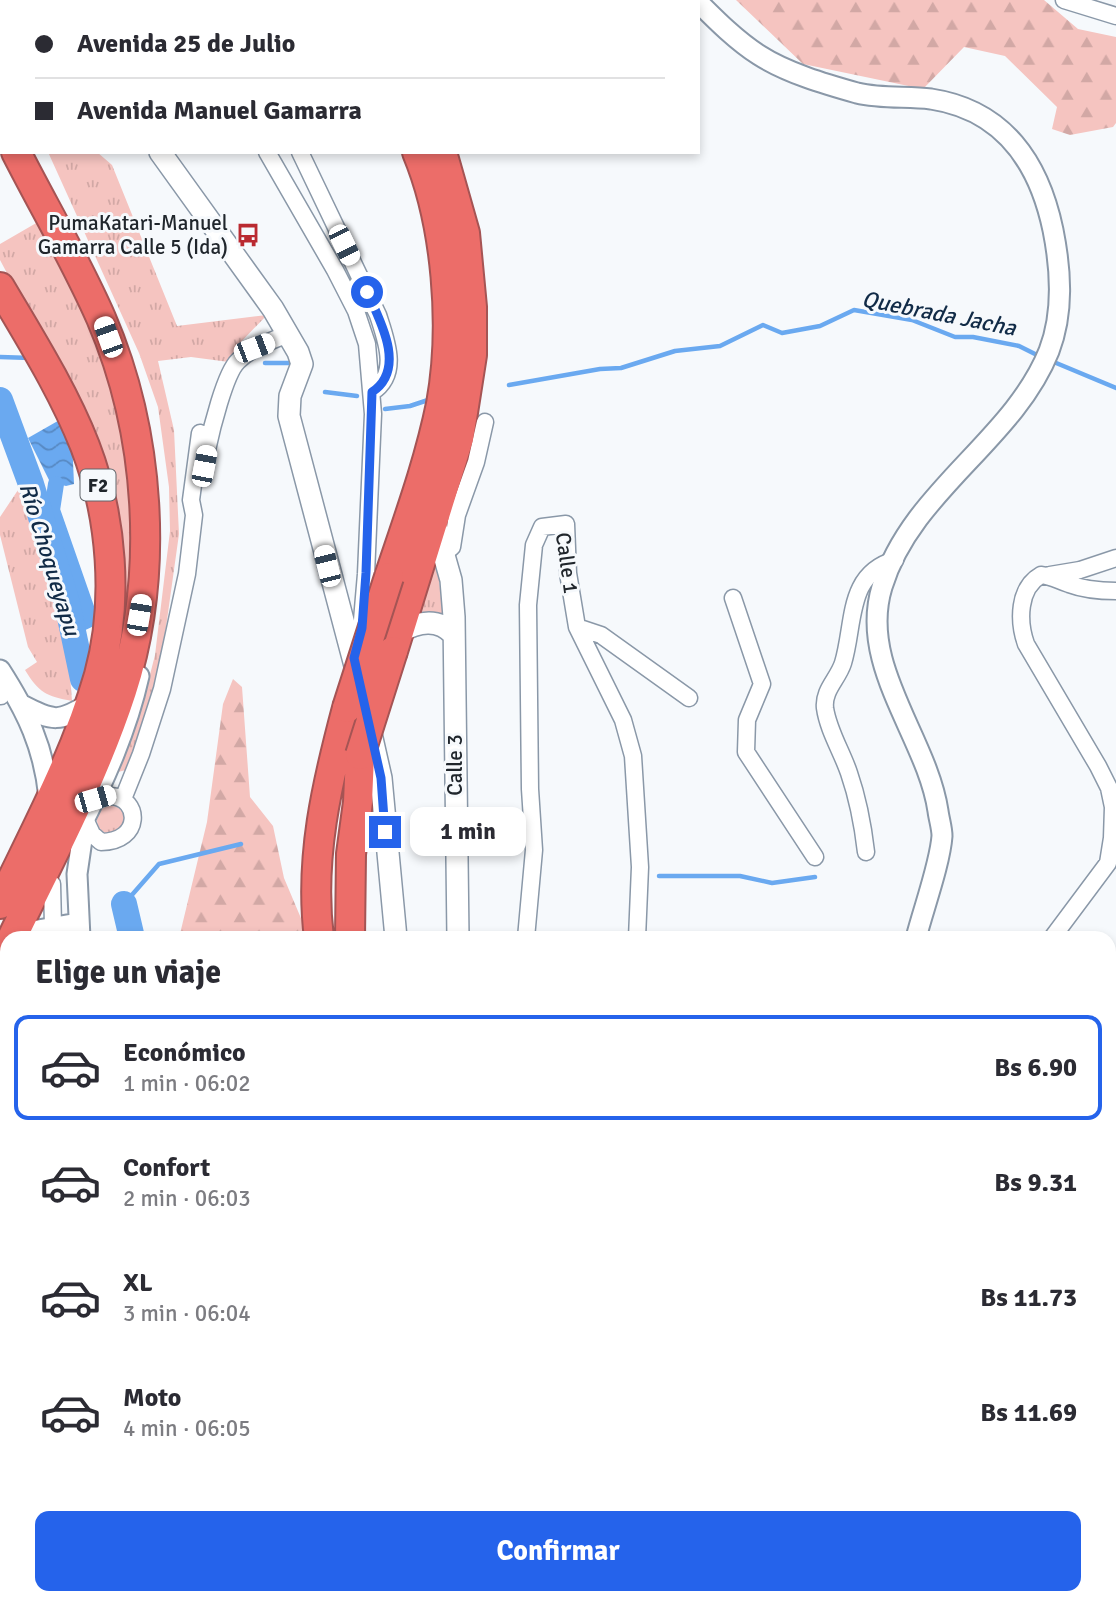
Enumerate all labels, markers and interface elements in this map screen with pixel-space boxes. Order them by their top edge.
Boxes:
text: Avenida 25 de Julio [77,28,295,60]
text: Avenida Manuel Gamarra [77,95,362,127]
place label: PumaKatari-Manuel Gamarra Calle 5 (Ida) [38,210,228,260]
bus stop icon: PumaKatari-Manuel Gamarra Calle 5 (Ida) [234,221,262,249]
car [326,222,363,268]
route start [351,276,383,308]
water label: Quebrada Jacha [859,284,1020,343]
car [91,314,126,360]
car [231,331,278,365]
car [190,443,219,489]
road number: F2 [80,470,116,500]
water label: Río Choqueyapu [13,479,87,640]
street label: Calle 1 [550,531,584,595]
car [312,543,343,589]
car [126,592,153,638]
street label: Calle 3 [442,734,468,796]
car [72,783,119,815]
callout: 1 min [410,808,525,856]
route end [369,816,401,848]
text: 1 min [440,817,496,846]
text: Elige un viaje [35,953,221,992]
icon: car [39,1036,102,1099]
text: Económico [123,1037,246,1069]
text: Bs 6.90 [994,1052,1077,1084]
text: 1 min · 06:02 [123,1069,251,1098]
icon: car [39,1151,102,1214]
text: Confort [123,1152,210,1184]
text: Bs 9.31 [994,1167,1077,1199]
text: 2 min · 06:03 [123,1184,251,1213]
icon: car [39,1266,102,1329]
text: XL [123,1267,153,1299]
text: Bs 11.73 [980,1282,1077,1314]
text: 3 min · 06:04 [123,1299,251,1328]
icon: car [39,1381,102,1444]
text: Moto [123,1382,181,1414]
text: Bs 11.69 [980,1397,1077,1429]
text: 4 min · 06:05 [123,1414,251,1443]
button: Confirmar [35,1511,1081,1591]

